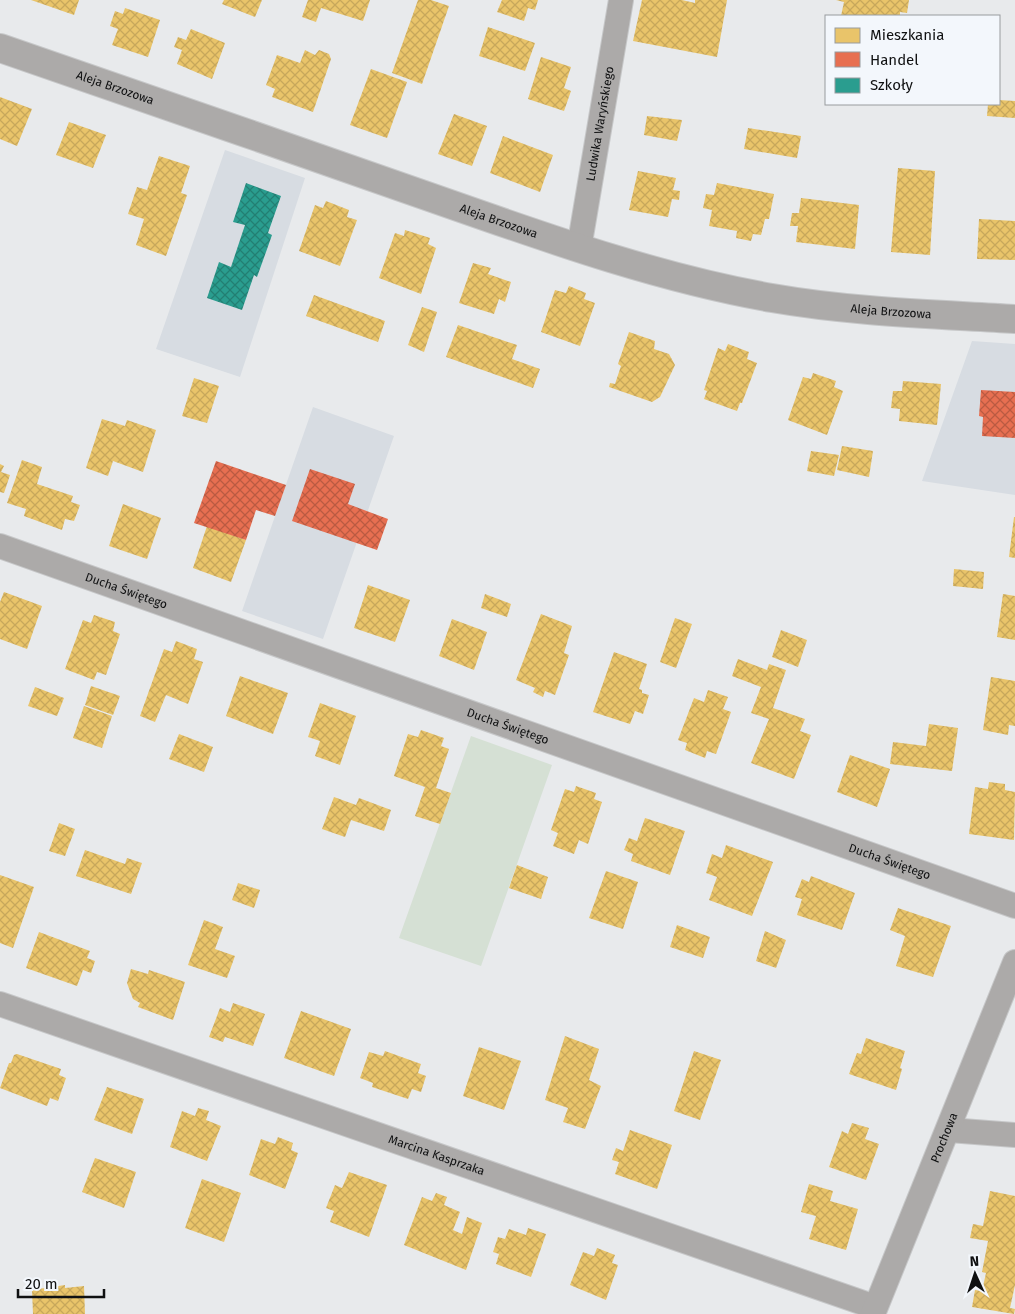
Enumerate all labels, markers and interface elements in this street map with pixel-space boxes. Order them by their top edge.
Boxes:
legend [825,15,1000,105]
text: Mieszkania [870,26,944,44]
text: Handel [870,51,919,69]
street label: Ludwika Waryńskiego [583,65,617,182]
street label: Aleja Brzozowa [75,68,156,108]
text: Szkoły [870,76,914,94]
street label: Aleja Brzozowa [458,201,539,241]
street label: Aleja Brzozowa [850,301,932,321]
street label: Ducha Świętego [83,570,169,612]
street label: Ducha Świętego [465,705,551,747]
street label: Ducha Świętego [847,841,933,883]
street label: Prochowa [928,1111,960,1165]
street label: Marcina Kasprzaka [387,1132,487,1178]
north arrow [950,1249,1000,1299]
text: N [969,1253,979,1270]
scale bar [18,1266,104,1298]
text: 20 m [25,1275,58,1293]

